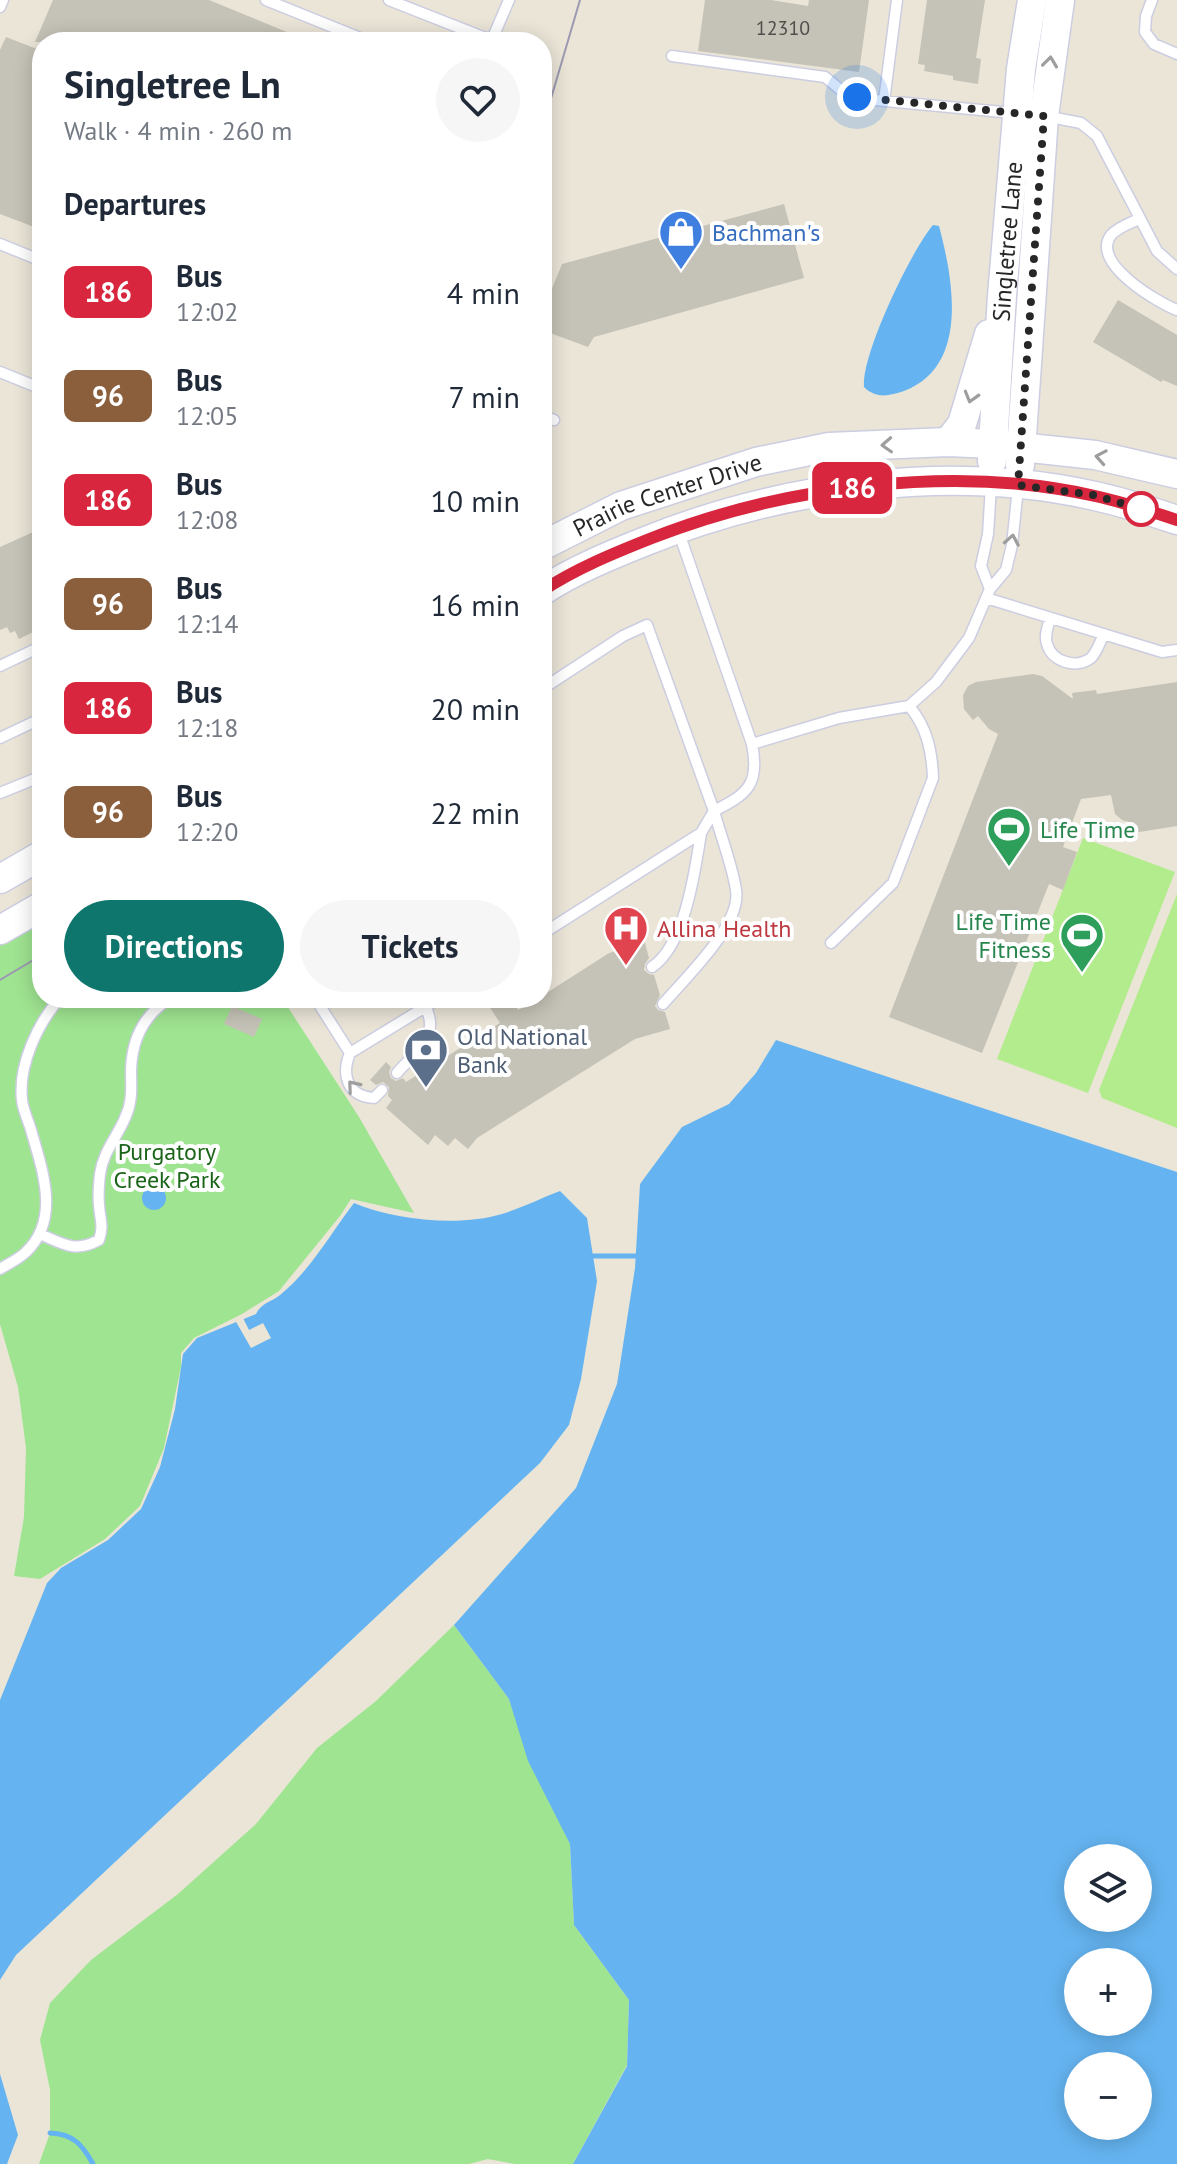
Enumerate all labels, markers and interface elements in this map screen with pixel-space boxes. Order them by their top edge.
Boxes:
house number: 12310 [756,15,810,41]
one-way arrow [1041,55,1058,69]
button: heart [436,58,520,142]
text: Singletree Ln [64,59,281,108]
your location [837,77,877,117]
text: Walk · 4 min · 260 m [64,114,292,147]
street label: Singletree Lane [985,160,1029,322]
text: Departures [64,184,206,223]
shop icon: Bachman's [657,208,705,271]
place label: Bachman's [712,217,820,248]
text: Bus [176,256,223,295]
text: 186 [84,273,132,310]
text: 4 min [447,273,520,312]
text: 12:02 [176,295,238,328]
text: Bus [176,360,223,399]
text: 96 [92,377,124,414]
text: 7 min [448,377,520,416]
one-way arrow [963,389,980,403]
text: 12:05 [176,399,238,432]
one-way arrow [880,436,893,453]
street label: Prairie Center Drive [568,446,766,543]
one-way arrow [1094,449,1108,466]
line badge: 186 [806,462,898,514]
text: Bus [176,464,223,503]
text: 186 [828,469,876,506]
text: 186 [84,481,132,518]
text: 10 min [430,481,520,520]
unlabelled marker [1124,492,1158,526]
text: 12:08 [176,503,238,536]
one-way arrow [1003,534,1020,547]
text: Bus [176,568,223,607]
text: 96 [92,585,124,622]
text: 16 min [430,585,520,624]
text: 12:14 [176,607,238,640]
text: Bus [176,672,223,711]
text: 186 [84,689,132,726]
text: 20 min [430,689,520,728]
text: 12:18 [176,711,238,744]
text: Bus [176,776,223,815]
text: 96 [92,793,124,830]
text: 22 min [430,793,520,832]
sports icon: Life Time [985,805,1033,868]
place label: Life Time [1040,814,1136,845]
text: 12:20 [176,815,238,848]
button: Directions [64,900,284,992]
button: Tickets [300,900,520,992]
hospital icon: Allina Health [602,904,650,967]
place label: Life Time Fitness [955,906,1051,965]
sports icon: Life Time Fitness [1058,911,1106,974]
place label: Allina Health [657,913,791,944]
place label: Old National Bank [457,1021,587,1080]
bank icon: Old National Bank [402,1026,450,1089]
one-way arrow [348,1080,363,1095]
park label: Purgatory Creek Park [114,1136,221,1195]
map controls [1064,1844,1152,2140]
button: layers [1064,1844,1152,1932]
button: + [1064,1948,1152,2036]
button: − [1064,2052,1152,2140]

